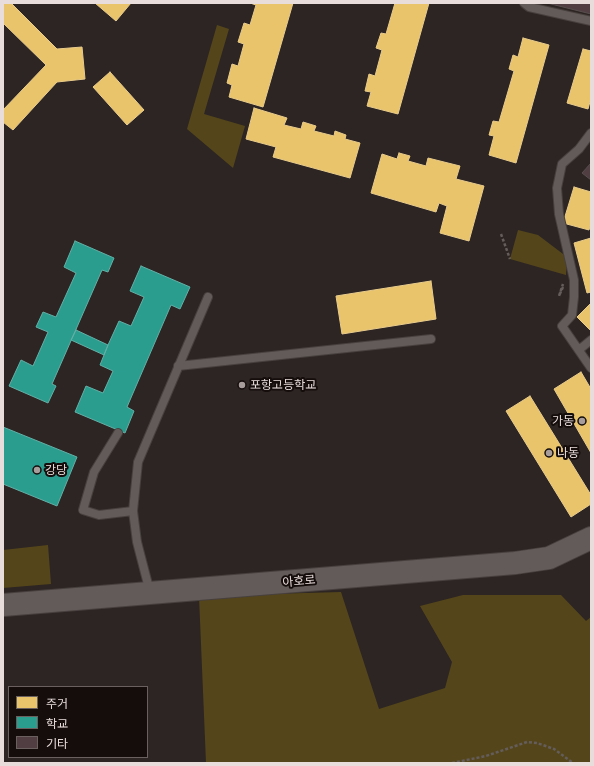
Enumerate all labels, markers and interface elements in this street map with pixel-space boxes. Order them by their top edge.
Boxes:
place label: 포항고등학교 [250,378,316,392]
marker: 포항고등학교 [237,380,247,390]
place label: 가동 [552,414,574,428]
marker: 가동 [577,416,587,426]
place label: 나동 [557,446,579,460]
marker: 나동 [544,448,554,458]
place label: 강당 [45,463,67,477]
marker: 강당 [32,465,42,475]
street label: 아호로 [282,572,316,590]
legend [8,686,148,758]
text: 주거 [46,696,68,710]
text: 학교 [46,716,68,730]
text: 기타 [46,736,68,750]

